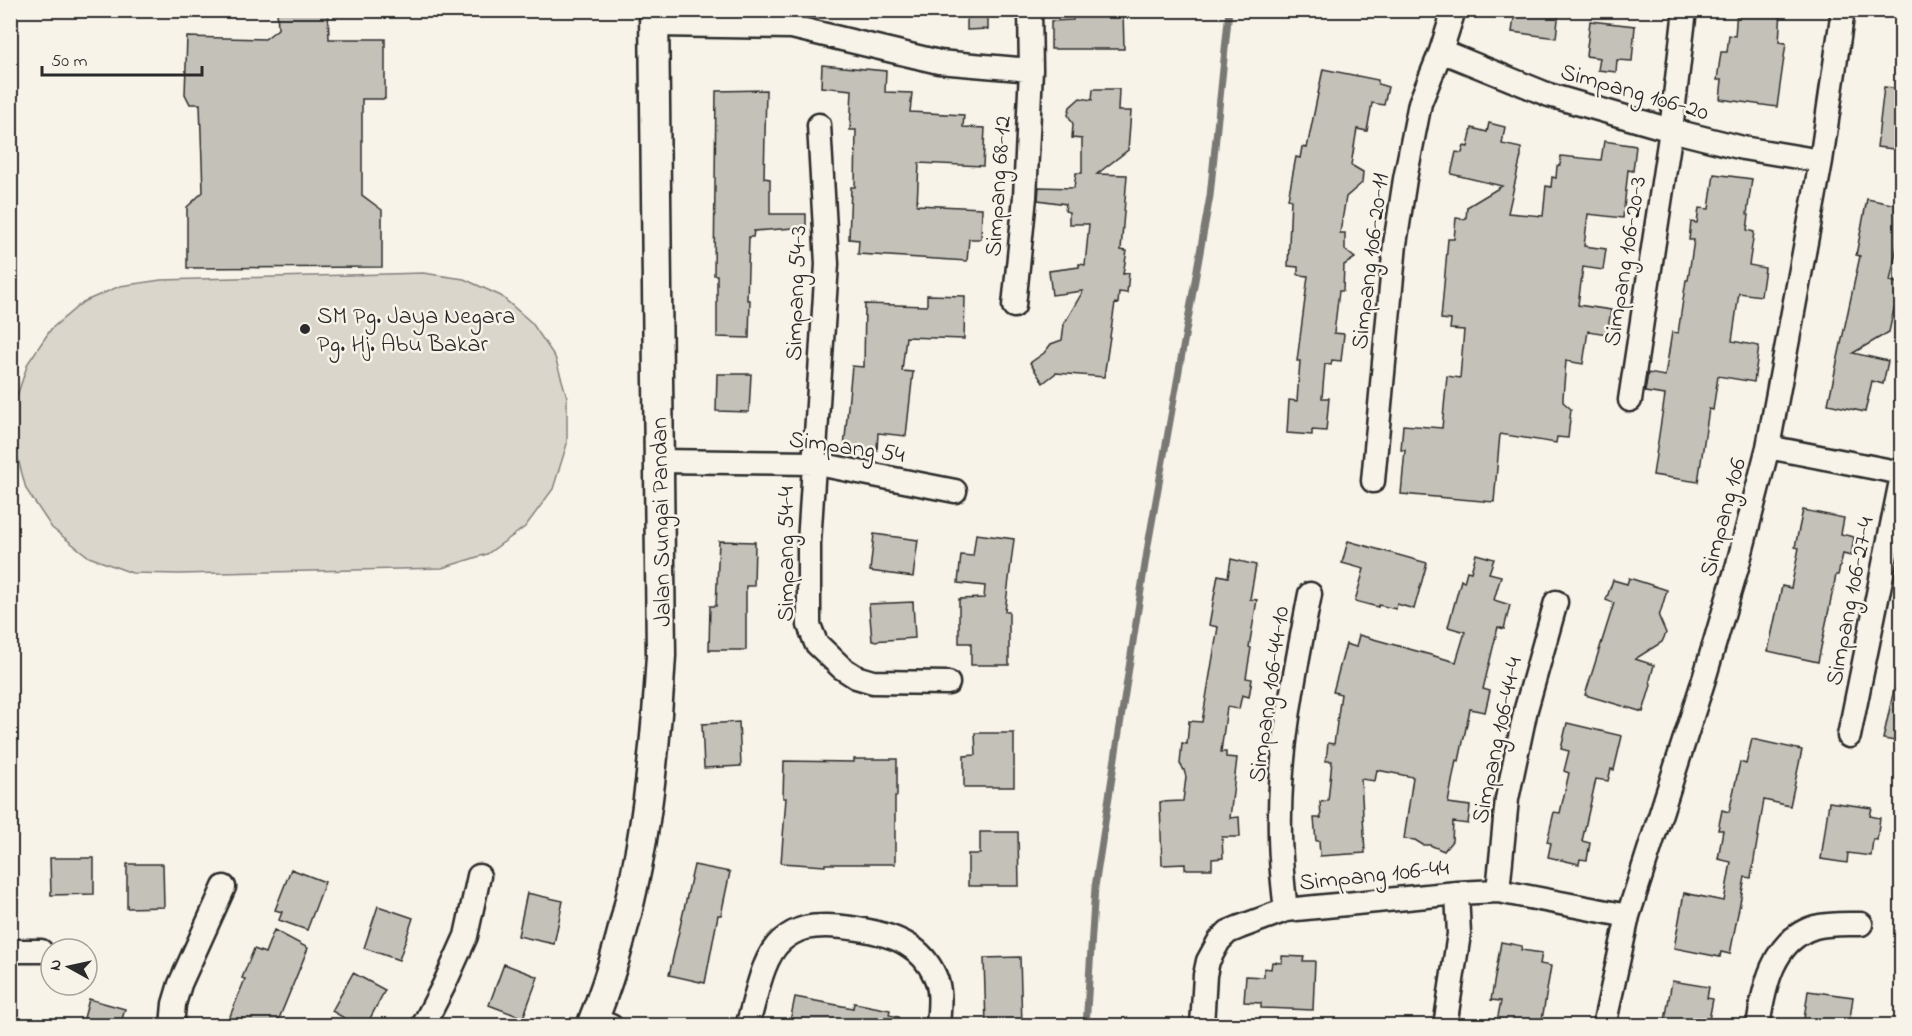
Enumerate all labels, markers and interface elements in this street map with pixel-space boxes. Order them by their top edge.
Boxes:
scale bar [42,39,202,77]
text: 50 m [51,49,88,75]
street label: Simpang 106-20 [1556,56,1713,131]
street label: Simpang 68-12 [977,114,1022,258]
street label: Simpang 106-20-11 [1343,171,1400,351]
street label: Simpang 106-20-3 [1596,174,1657,349]
street label: Simpang 54-3 [778,225,817,361]
place label: SM Pg. Jaya Negara Pg. Hj. Abu Bakar [317,300,515,363]
marker: SM Pg. Jaya Negara Pg. Hj. Abu Bakar [298,322,312,336]
street label: Jalan Sungai Pandan [643,417,682,627]
street label: Simpang 54 [786,423,907,474]
street label: Simpang 106 [1692,454,1757,581]
street label: Simpang 54-4 [770,486,805,622]
street label: Simpang 106-27-4 [1818,514,1885,689]
street label: Simpang 106-44-10 [1241,604,1300,785]
street label: Simpang 106-44-4 [1464,654,1533,827]
street label: Simpang 106-44 [1298,851,1451,902]
north arrow [39,937,99,997]
text: N [43,958,69,972]

